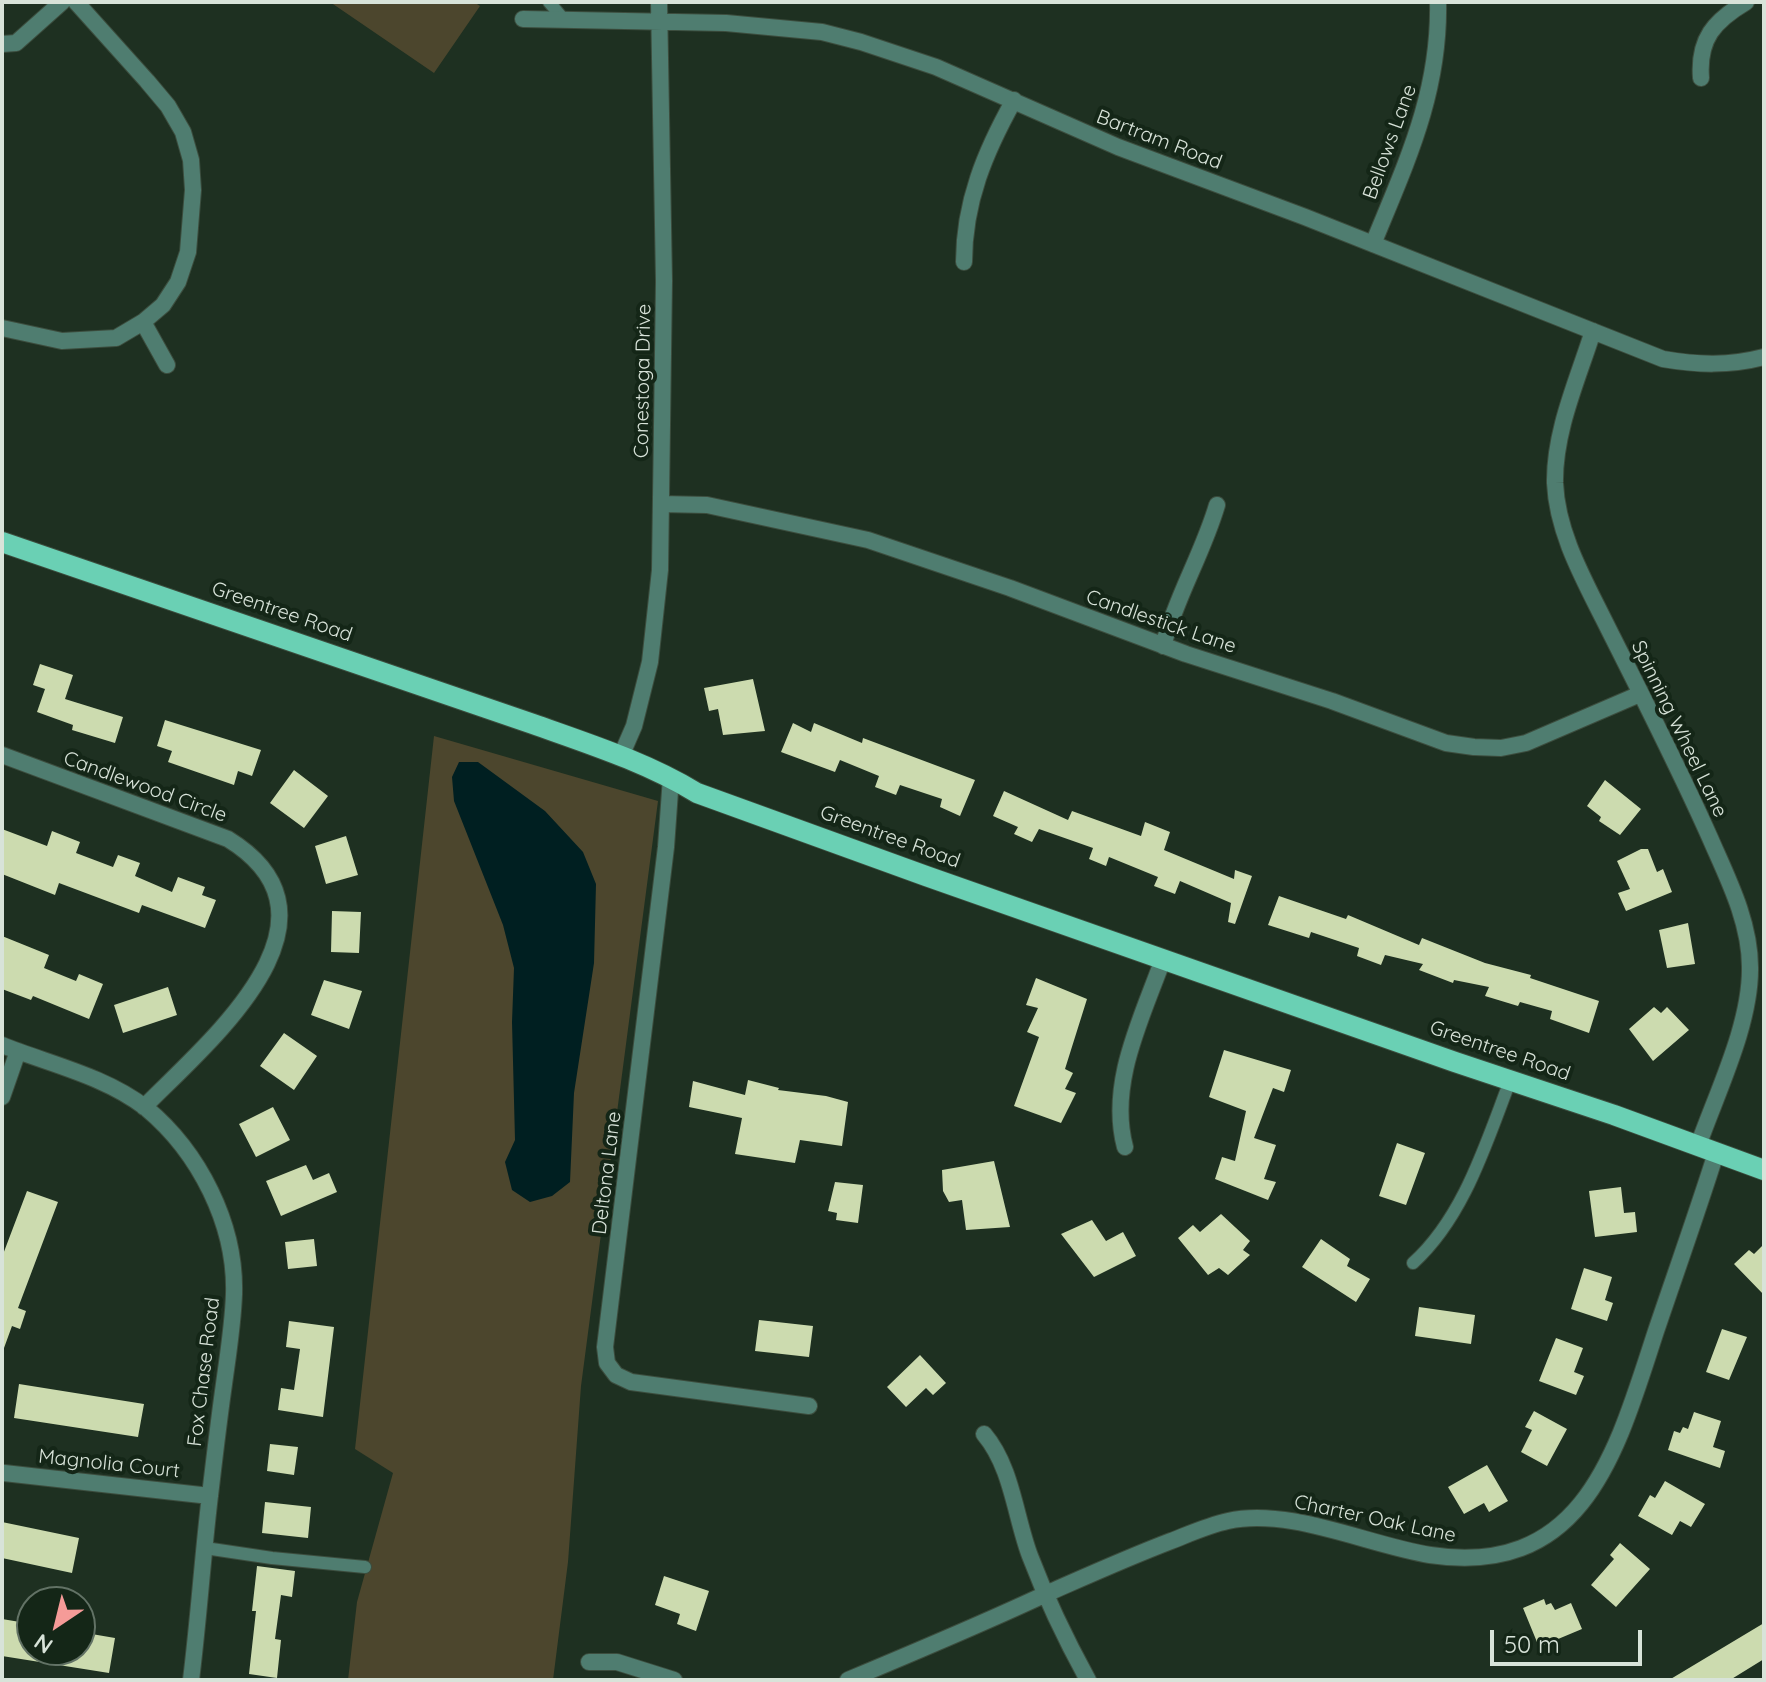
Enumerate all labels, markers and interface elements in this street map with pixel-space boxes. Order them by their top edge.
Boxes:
street label: Bellows Lane [1358,81,1422,203]
street label: Bartram Road [1093,105,1225,175]
street label: Conestoga Drive [630,304,656,458]
street label: Greentree Road [209,577,355,647]
street label: Candlestick Lane [1083,585,1239,659]
street label: Spinning Wheel Lane [1626,637,1732,821]
street label: Candlewood Circle [60,746,230,828]
street label: Greentree Road [817,801,963,873]
street label: Greentree Road [1427,1016,1573,1086]
street label: Deltona Lane [588,1110,626,1236]
street label: Fox Chase Road [183,1296,225,1448]
street label: Magnolia Court [37,1445,181,1483]
street label: Charter Oak Lane [1292,1490,1458,1548]
north arrow [16,1586,96,1666]
scale bar [1494,1614,1646,1664]
text: N [29,1628,58,1660]
text: 50 m [1504,1629,1560,1659]

